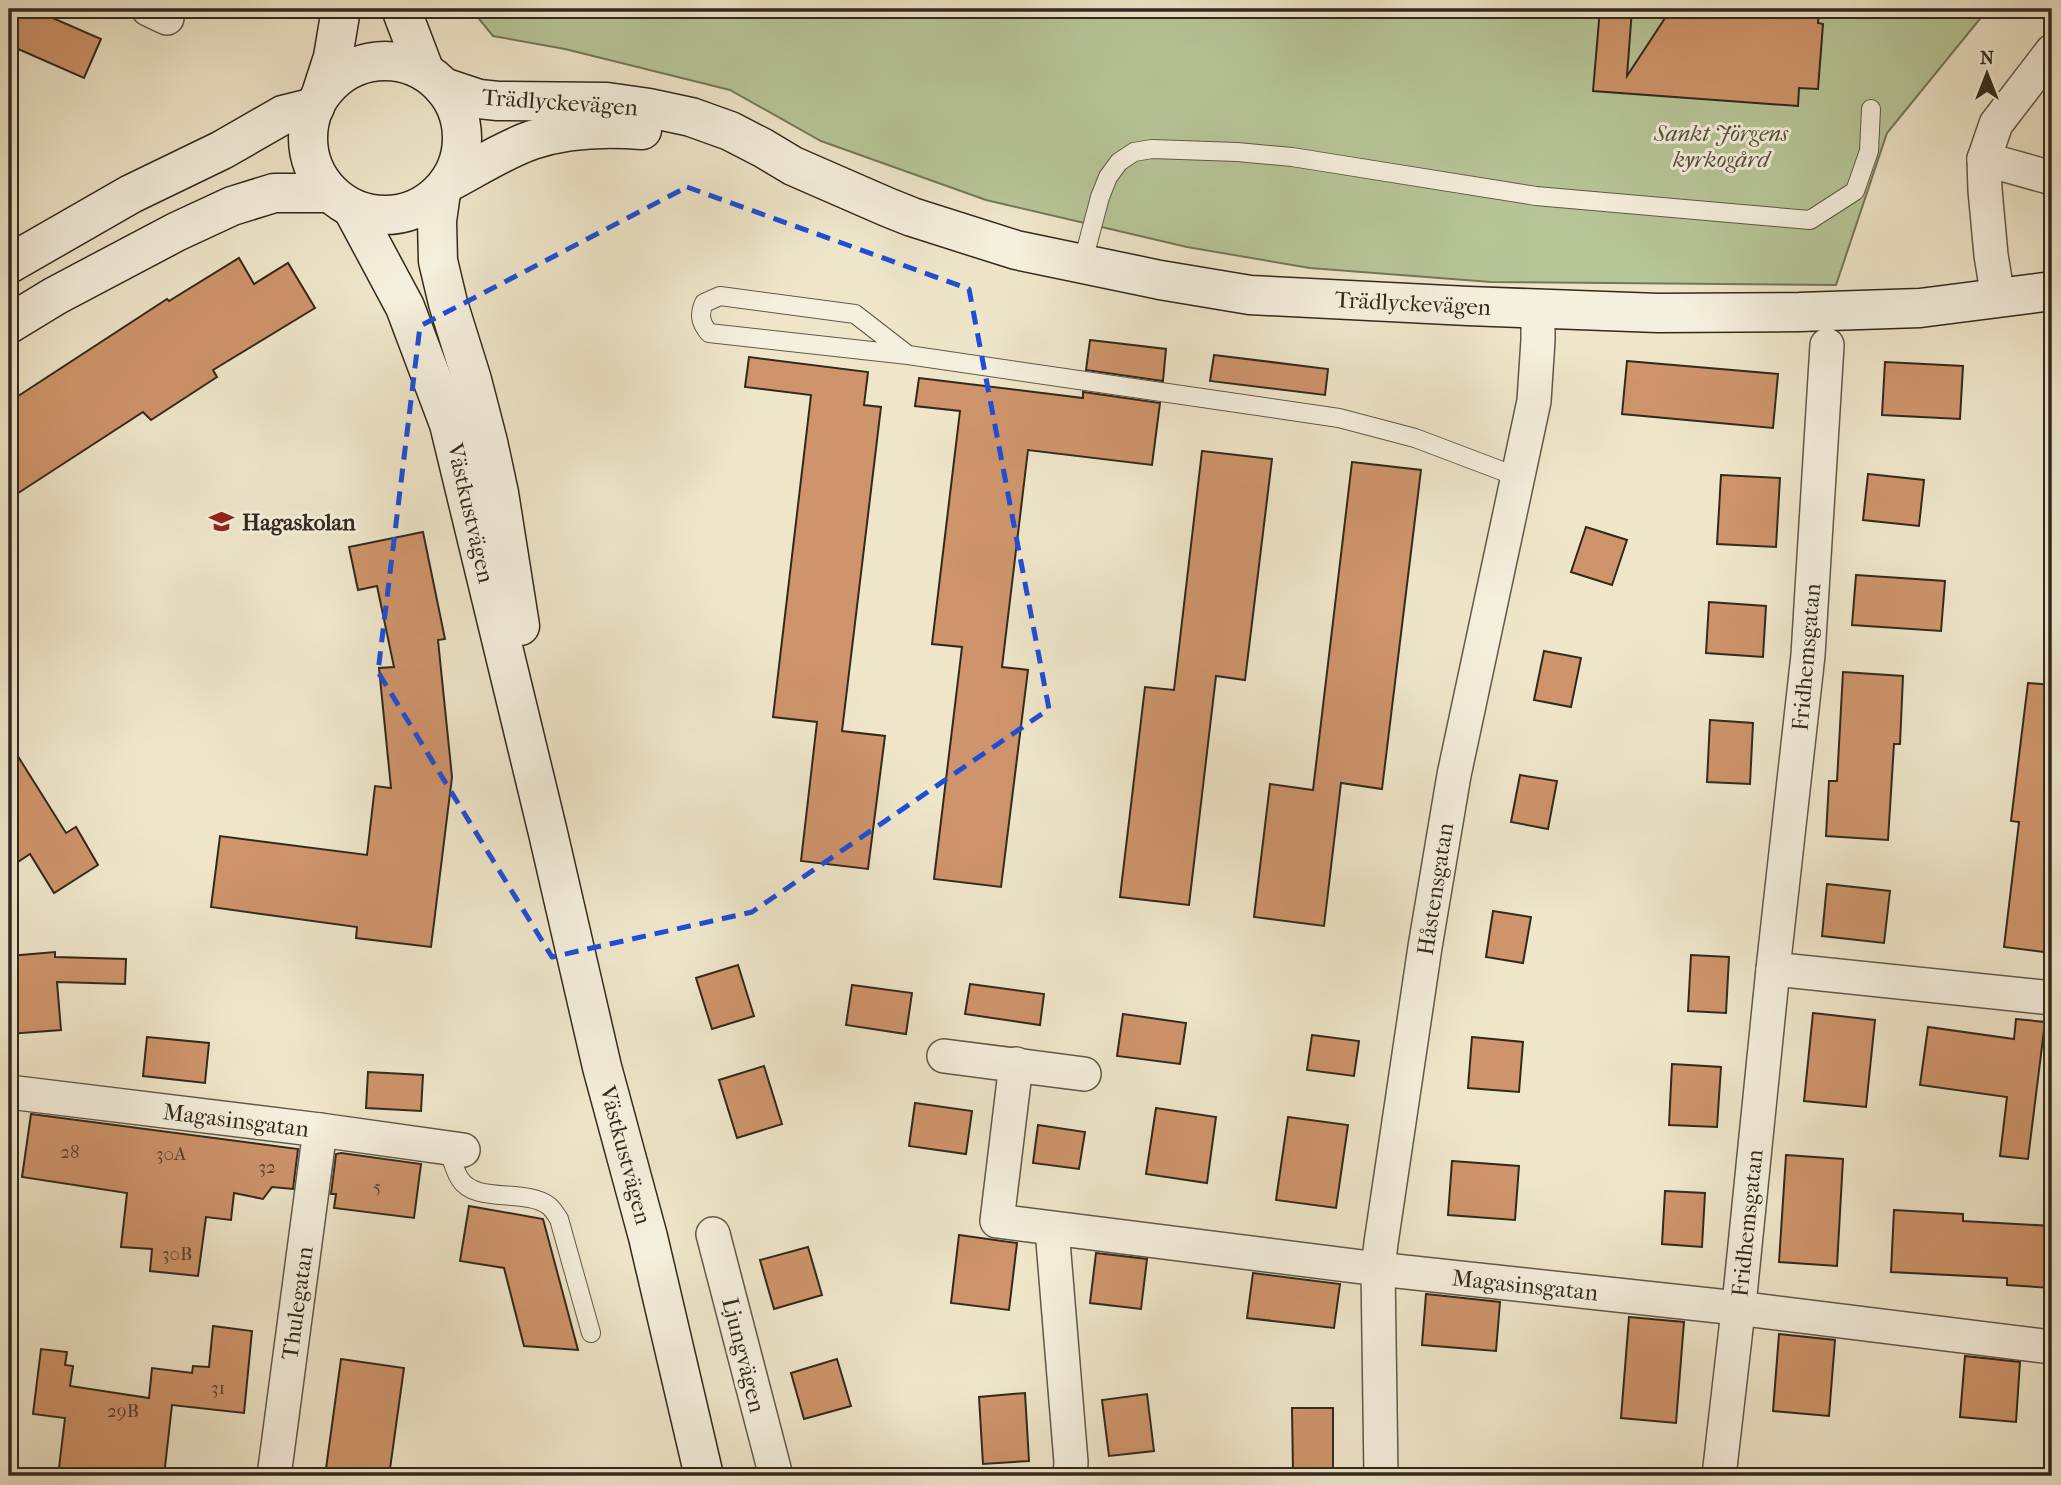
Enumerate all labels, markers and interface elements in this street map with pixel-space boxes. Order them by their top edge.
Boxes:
north arrow [1952,38,2022,108]
text: N [1980,47,1995,69]
street label: Trädlyckevägen [481,84,639,121]
park label: Sankt Jörgens kyrkogård [1653,120,1789,173]
street label: Trädlyckevägen [1334,286,1492,321]
street label: Västkustvägen [441,440,500,586]
school or university icon: Hagaskolan [208,508,236,536]
place label: Hagaskolan [242,509,356,536]
street label: Fridhemsgatan [1787,581,1826,732]
street label: Håstensgatan [1412,820,1459,957]
street label: Västkustvägen [594,1082,657,1228]
street label: Magasinsgatan [161,1098,311,1143]
house number: 28 [60,1141,80,1163]
house number: 30A [156,1143,187,1165]
street label: Fridhemsgatan [1726,1147,1769,1298]
house number: 32 [258,1156,276,1178]
house number: 5 [373,1176,381,1198]
house number: 30B [162,1243,192,1265]
street label: Thulegatan [276,1244,319,1362]
street label: Magasinsgatan [1451,1264,1600,1307]
street label: Ljungvägen [716,1295,771,1416]
house number: 31 [211,1377,225,1399]
house number: 29B [107,1400,139,1422]

